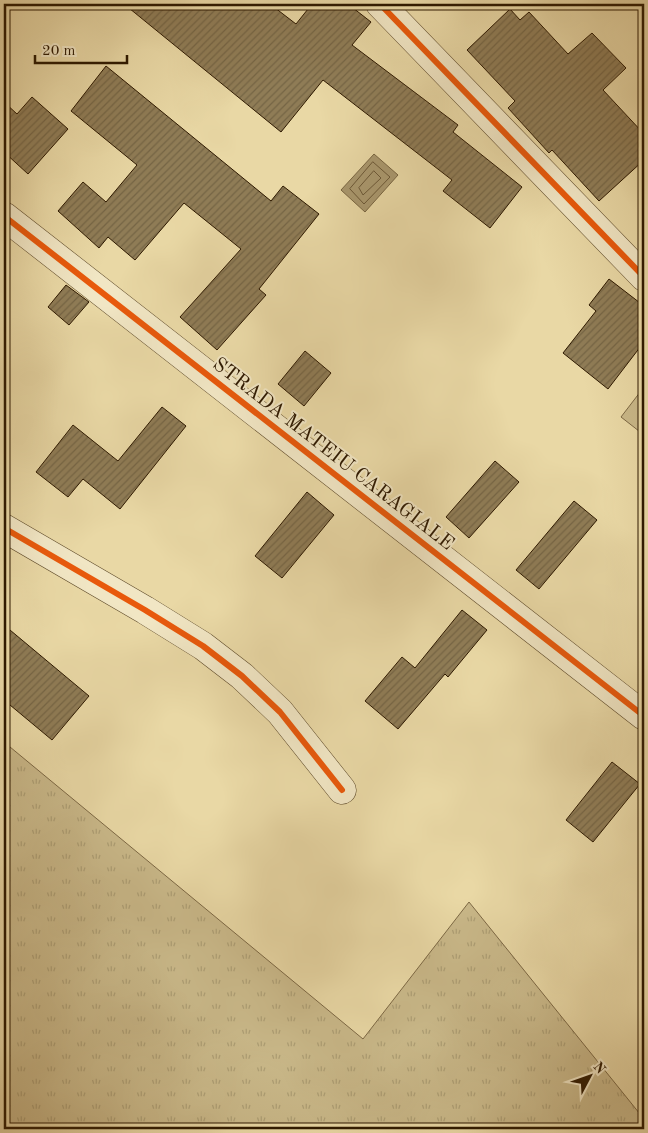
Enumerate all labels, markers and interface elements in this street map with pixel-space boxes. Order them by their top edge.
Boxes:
scale bar [35,32,128,64]
text: 20 m [42,44,76,59]
street label: STRADA MATEIU CARAGIALE [208,354,457,555]
north arrow [566,1050,616,1100]
text: N [590,1059,608,1077]

